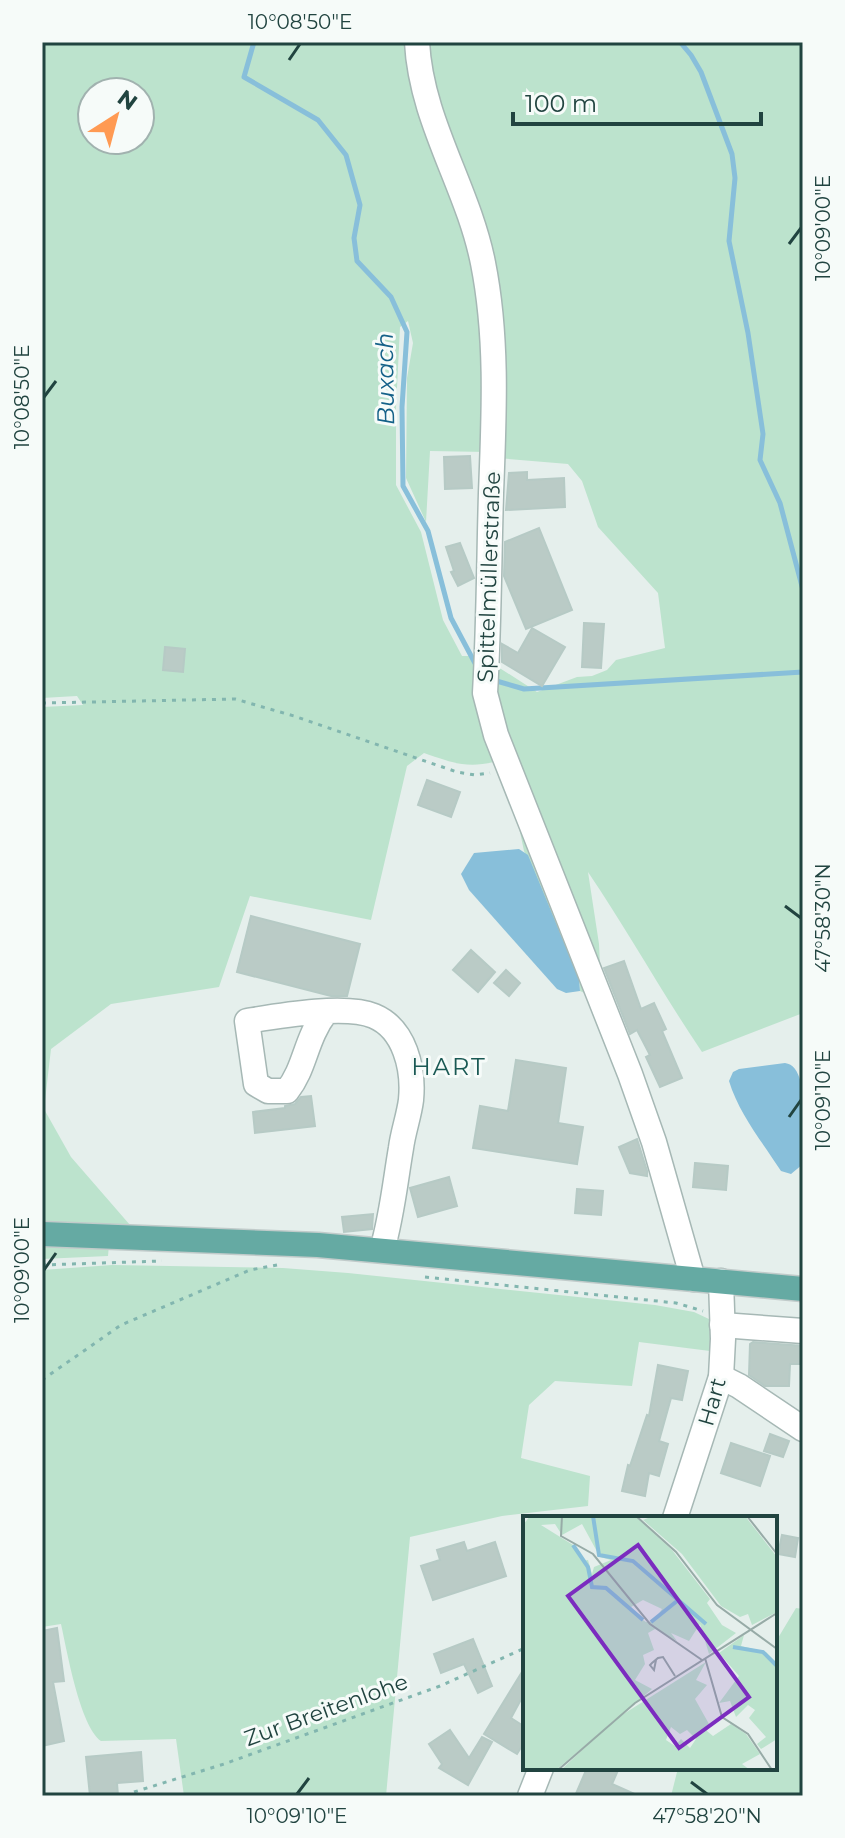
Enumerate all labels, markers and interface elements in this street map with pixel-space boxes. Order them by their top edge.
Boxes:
text: 10°08'50"E [248,10,352,34]
north arrow [76,76,156,156]
scale bar [513,76,761,126]
text: N [112,84,143,116]
text: 100 m [525,89,597,118]
text: 10°09'00"E [811,175,835,281]
water label: Buxach [370,333,400,425]
text: 10°08'50"E [10,345,34,449]
street label: Spittelmüllerstraße [472,471,506,683]
text: 47°58'30"N [811,863,835,973]
text: 10°09'10"E [811,1050,835,1150]
district label: HART [411,1052,487,1081]
text: 10°09'00"E [10,1217,34,1323]
street label: Hart [692,1375,732,1429]
inset map [523,1516,777,1770]
street label: Zur Breitenlohe [240,1668,412,1752]
text: 10°09'10"E [247,1804,347,1828]
text: 47°58'20"N [652,1804,762,1828]

